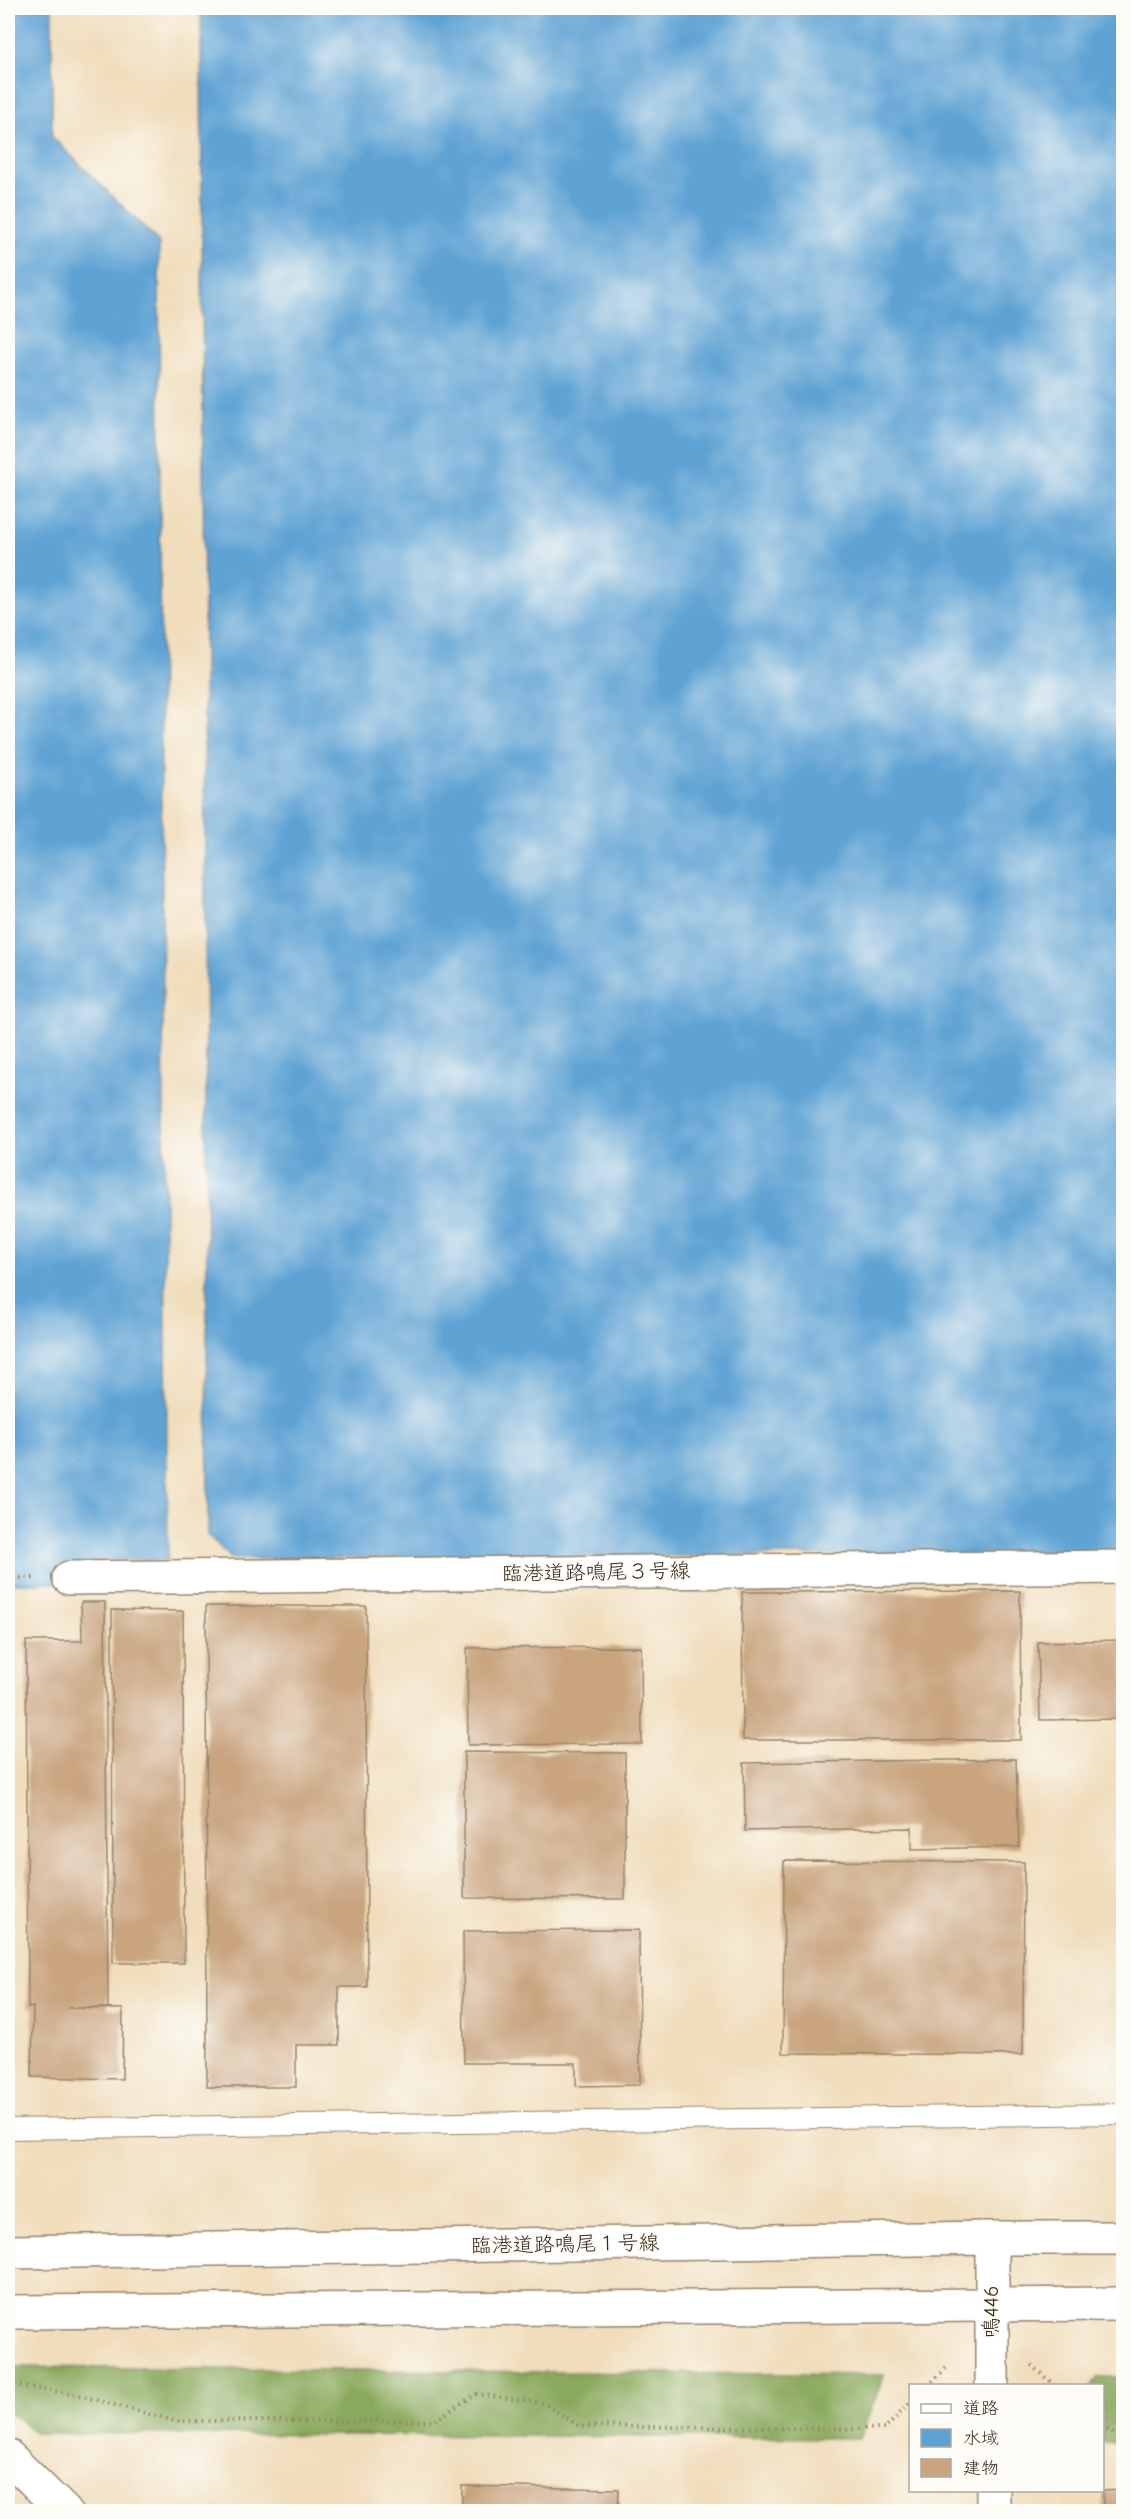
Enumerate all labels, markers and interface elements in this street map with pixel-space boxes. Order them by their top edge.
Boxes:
street label: 臨港道路鳴尾３号線 [501,1558,691,1586]
street label: 臨港道路鳴尾１号線 [470,2230,660,2258]
street label: 鳴446 [979,2286,1003,2338]
legend [909,2384,1104,2492]
text: 道路 [963,2398,999,2419]
text: 水域 [963,2428,999,2449]
text: 建物 [963,2458,999,2479]

